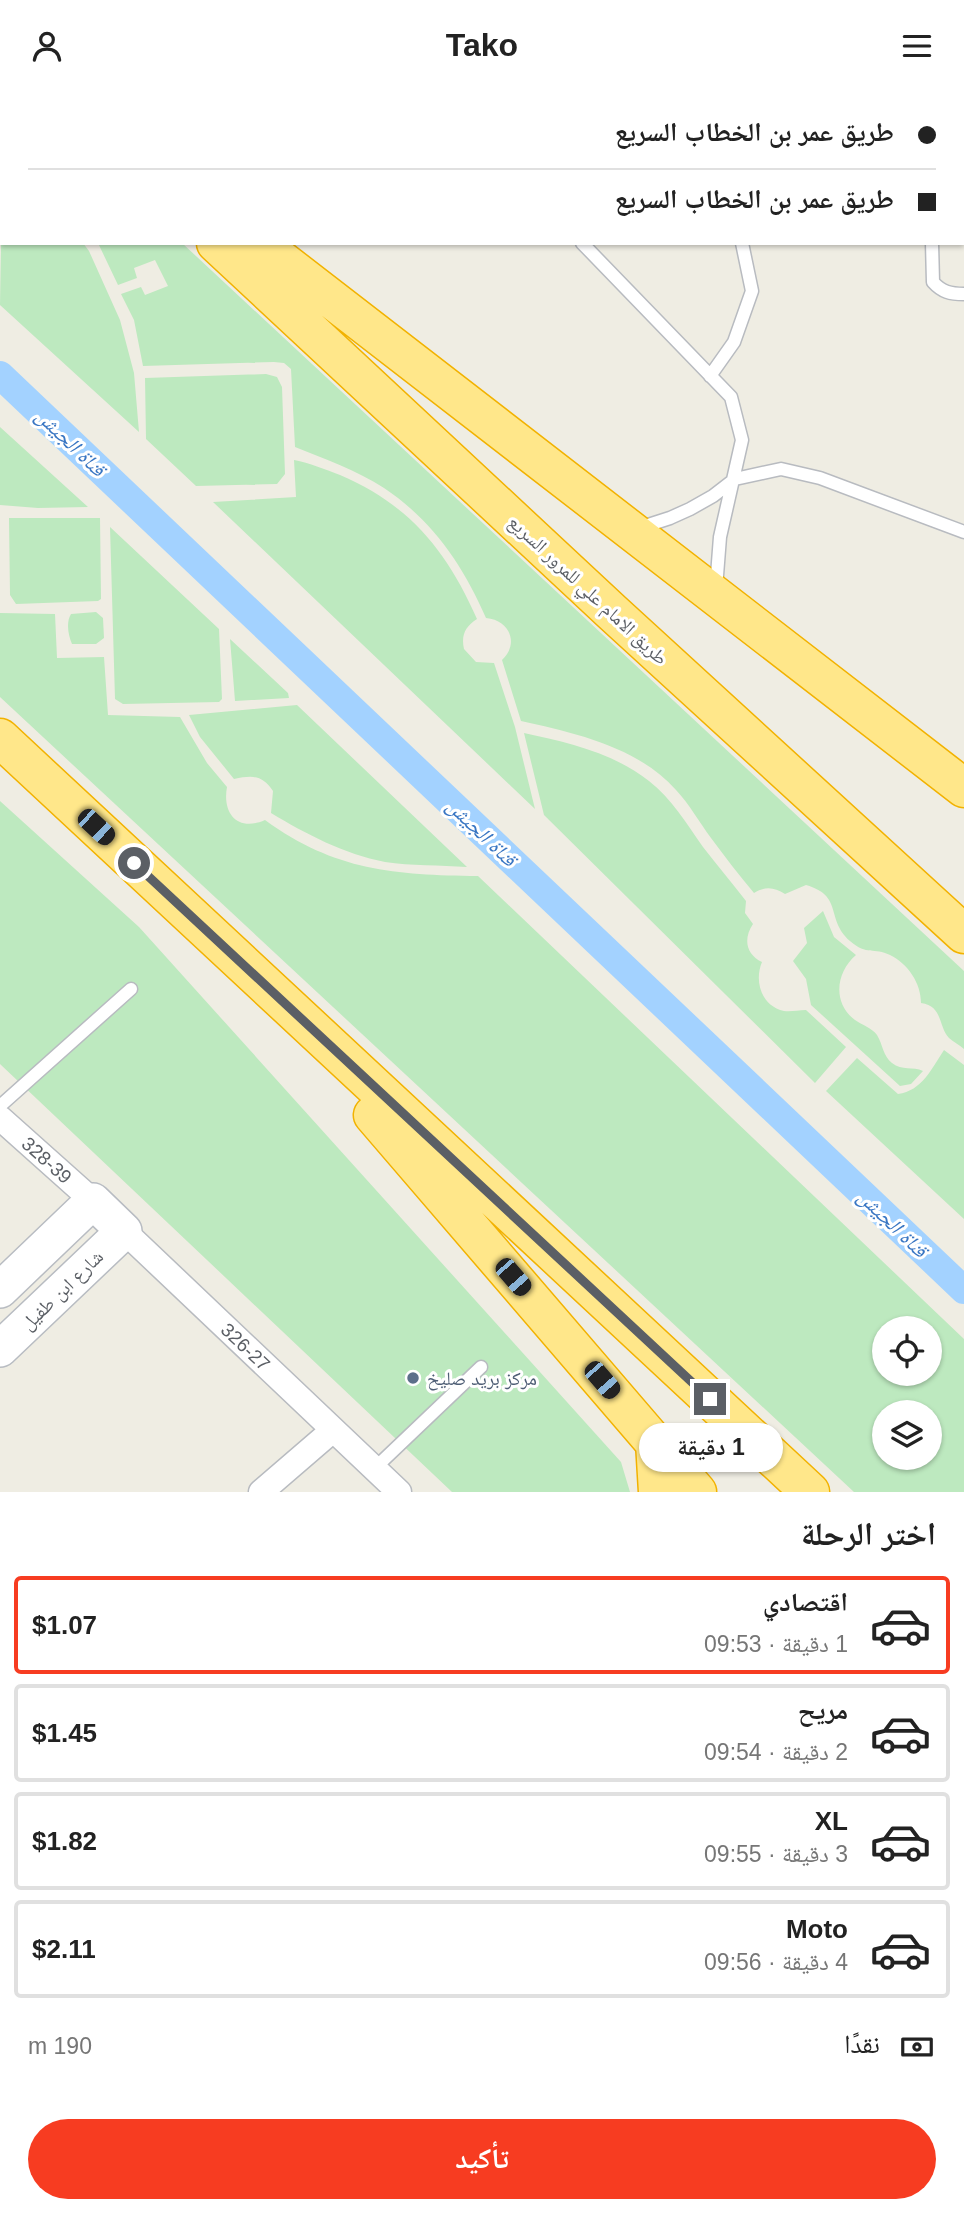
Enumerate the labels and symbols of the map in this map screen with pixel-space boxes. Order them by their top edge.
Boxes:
water label: قناة الجيش [30,403,113,484]
street label: طريق الامام علي للمرور السريع [501,511,672,673]
water label: قناة الجيش [441,793,524,874]
car [74,805,119,849]
route start [118,847,150,879]
street label: 328-39 [18,1132,76,1187]
water label: قناة الجيش [852,1184,935,1265]
street label: شارع ابن طفيل [17,1246,108,1335]
car [492,1254,535,1300]
street label: 326-27 [217,1319,275,1375]
car [581,1357,624,1403]
place label: مركز بريد صليخ [427,1368,537,1391]
marker: مركز بريد صليخ [405,1370,421,1386]
route end [694,1383,726,1415]
callout: 1 دقيقة [638,1423,782,1473]

